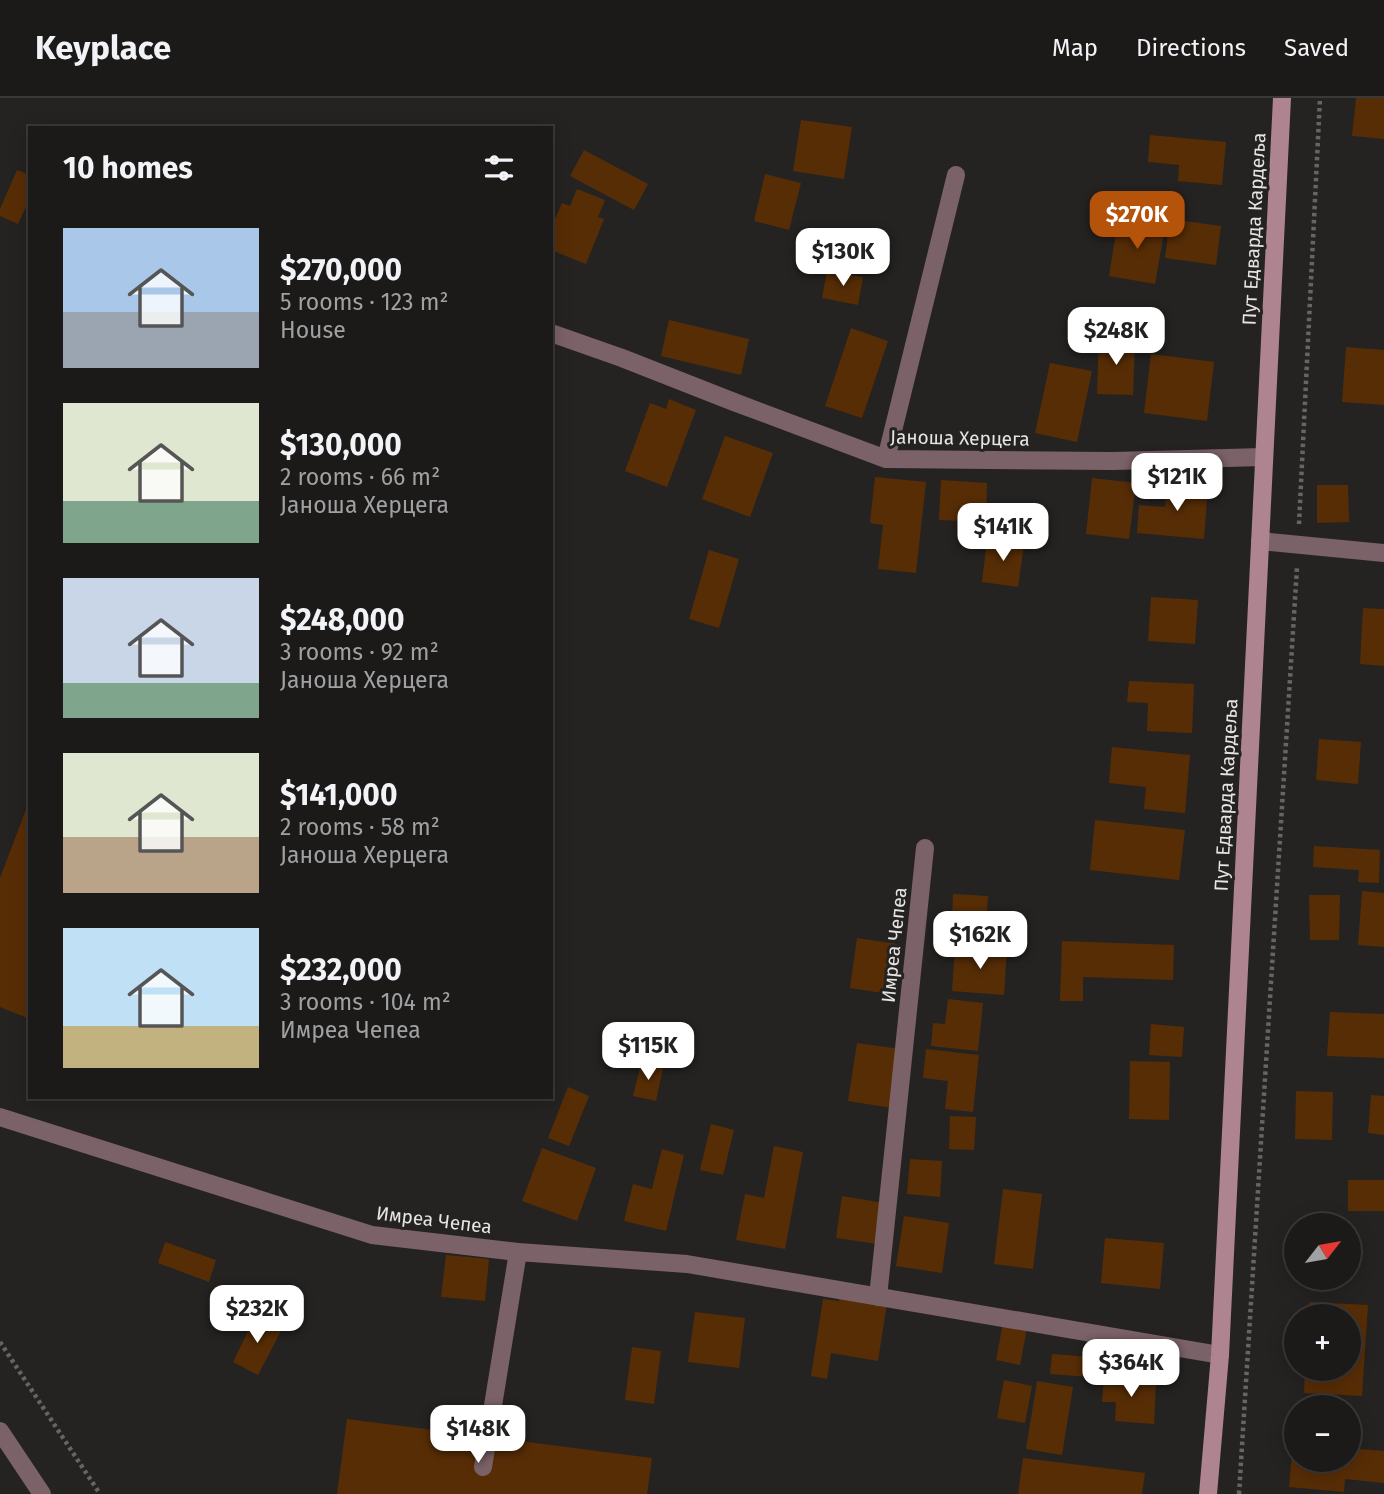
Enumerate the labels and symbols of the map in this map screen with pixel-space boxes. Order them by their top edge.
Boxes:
street label: Пут Едварда Кардеља [1237,132,1271,326]
pin: $270K [1088,192,1186,251]
pin: $130K [794,228,892,288]
pin: $248K [1067,308,1165,367]
street label: Јаноша Херцега [890,425,1030,451]
pin: $121K [1128,454,1226,513]
pin: $141K [954,504,1052,563]
street label: Пут Едварда Кардеља [1209,698,1243,892]
street label: Имреа Чепеа [876,886,912,1004]
pin: $162K [931,912,1029,971]
pin: $115K [599,1023,697,1082]
street label: Имреа Чепеа [375,1202,493,1238]
north arrow [1284,1213,1362,1290]
pin: $232K [208,1286,306,1345]
pin: $364K [1082,1340,1180,1399]
pin: $148K [429,1406,527,1465]

